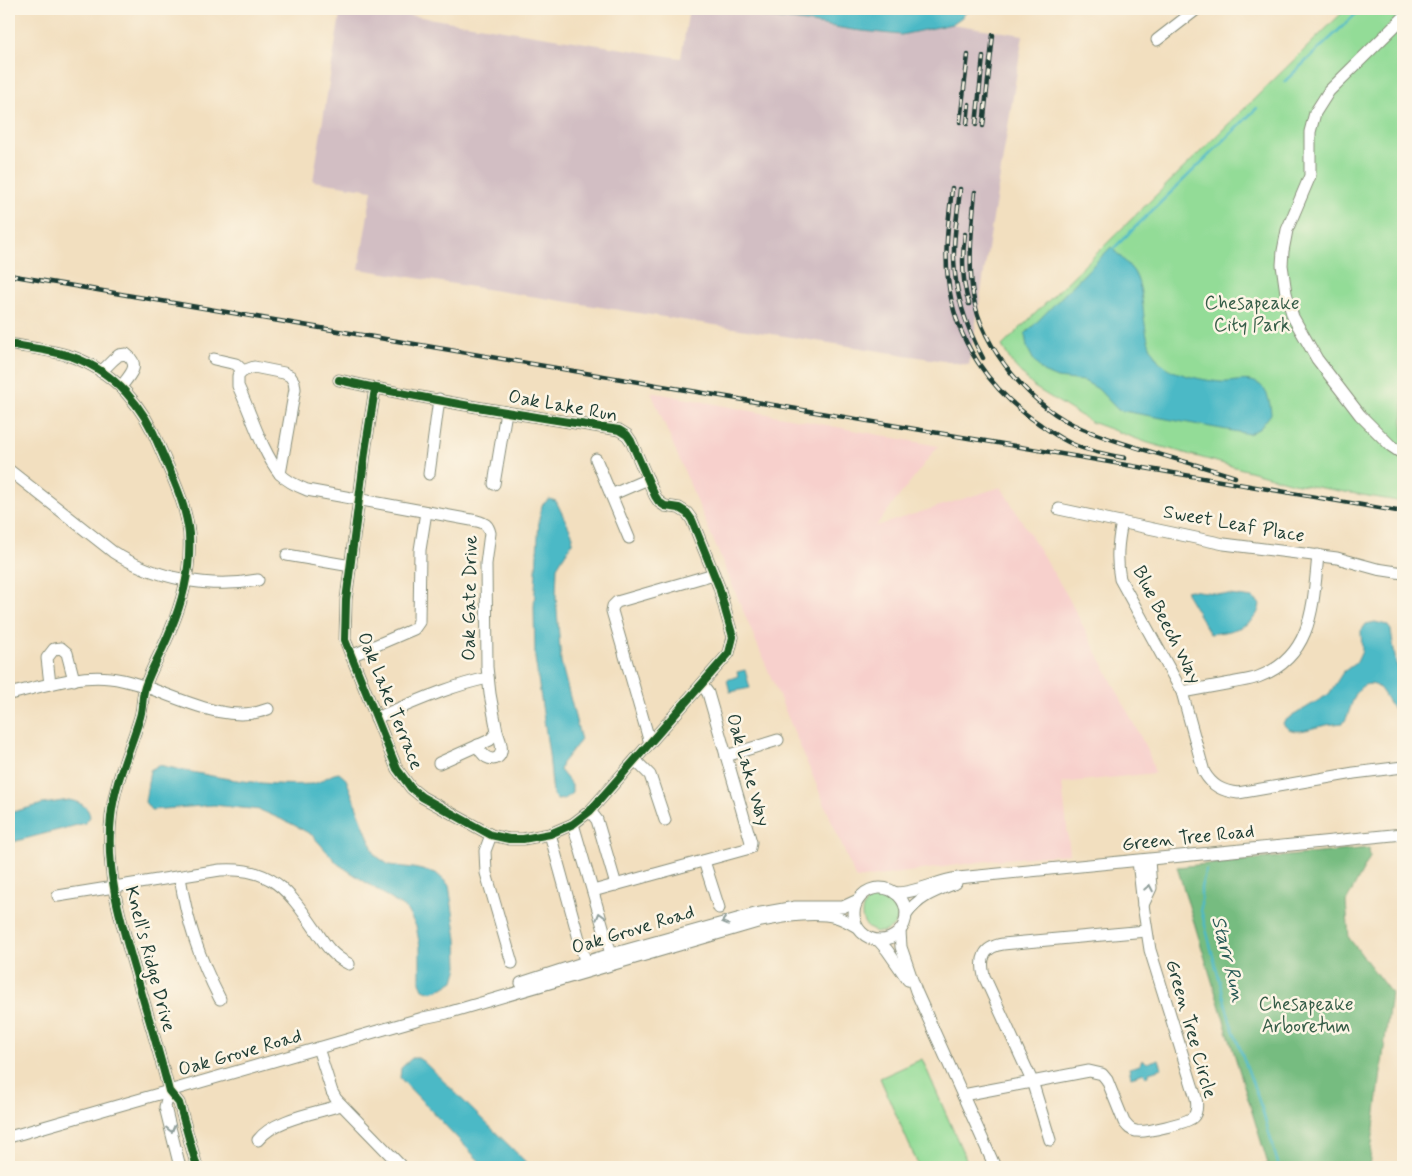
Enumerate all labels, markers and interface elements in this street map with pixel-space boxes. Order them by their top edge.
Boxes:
park label: Chesapeake City Park [1204,291,1300,338]
street label: Oak Lake Run [506,384,620,428]
street label: Sweet Leaf Place [1161,499,1307,549]
street label: Oak Gate Drive [456,535,484,661]
street label: Blue Beech Way [1126,562,1208,688]
street label: Oak Lake Terrace [351,629,429,773]
street label: Oak Lake Way [720,710,776,830]
street label: Green Tree Road [1120,819,1256,857]
street label: Knell's Ridge Drive [118,883,181,1035]
one-way arrow [1143,883,1153,892]
street label: Oak Grove Road [569,899,697,961]
one-way arrow [596,913,606,921]
water label: Starr Run [1204,913,1252,1005]
one-way arrow [722,916,730,926]
street label: Green Tree Circle [1159,957,1223,1101]
park label: Chesapeake Arboretum [1258,992,1354,1039]
street label: Oak Grove Road [175,1023,305,1083]
one-way arrow [165,1125,176,1134]

